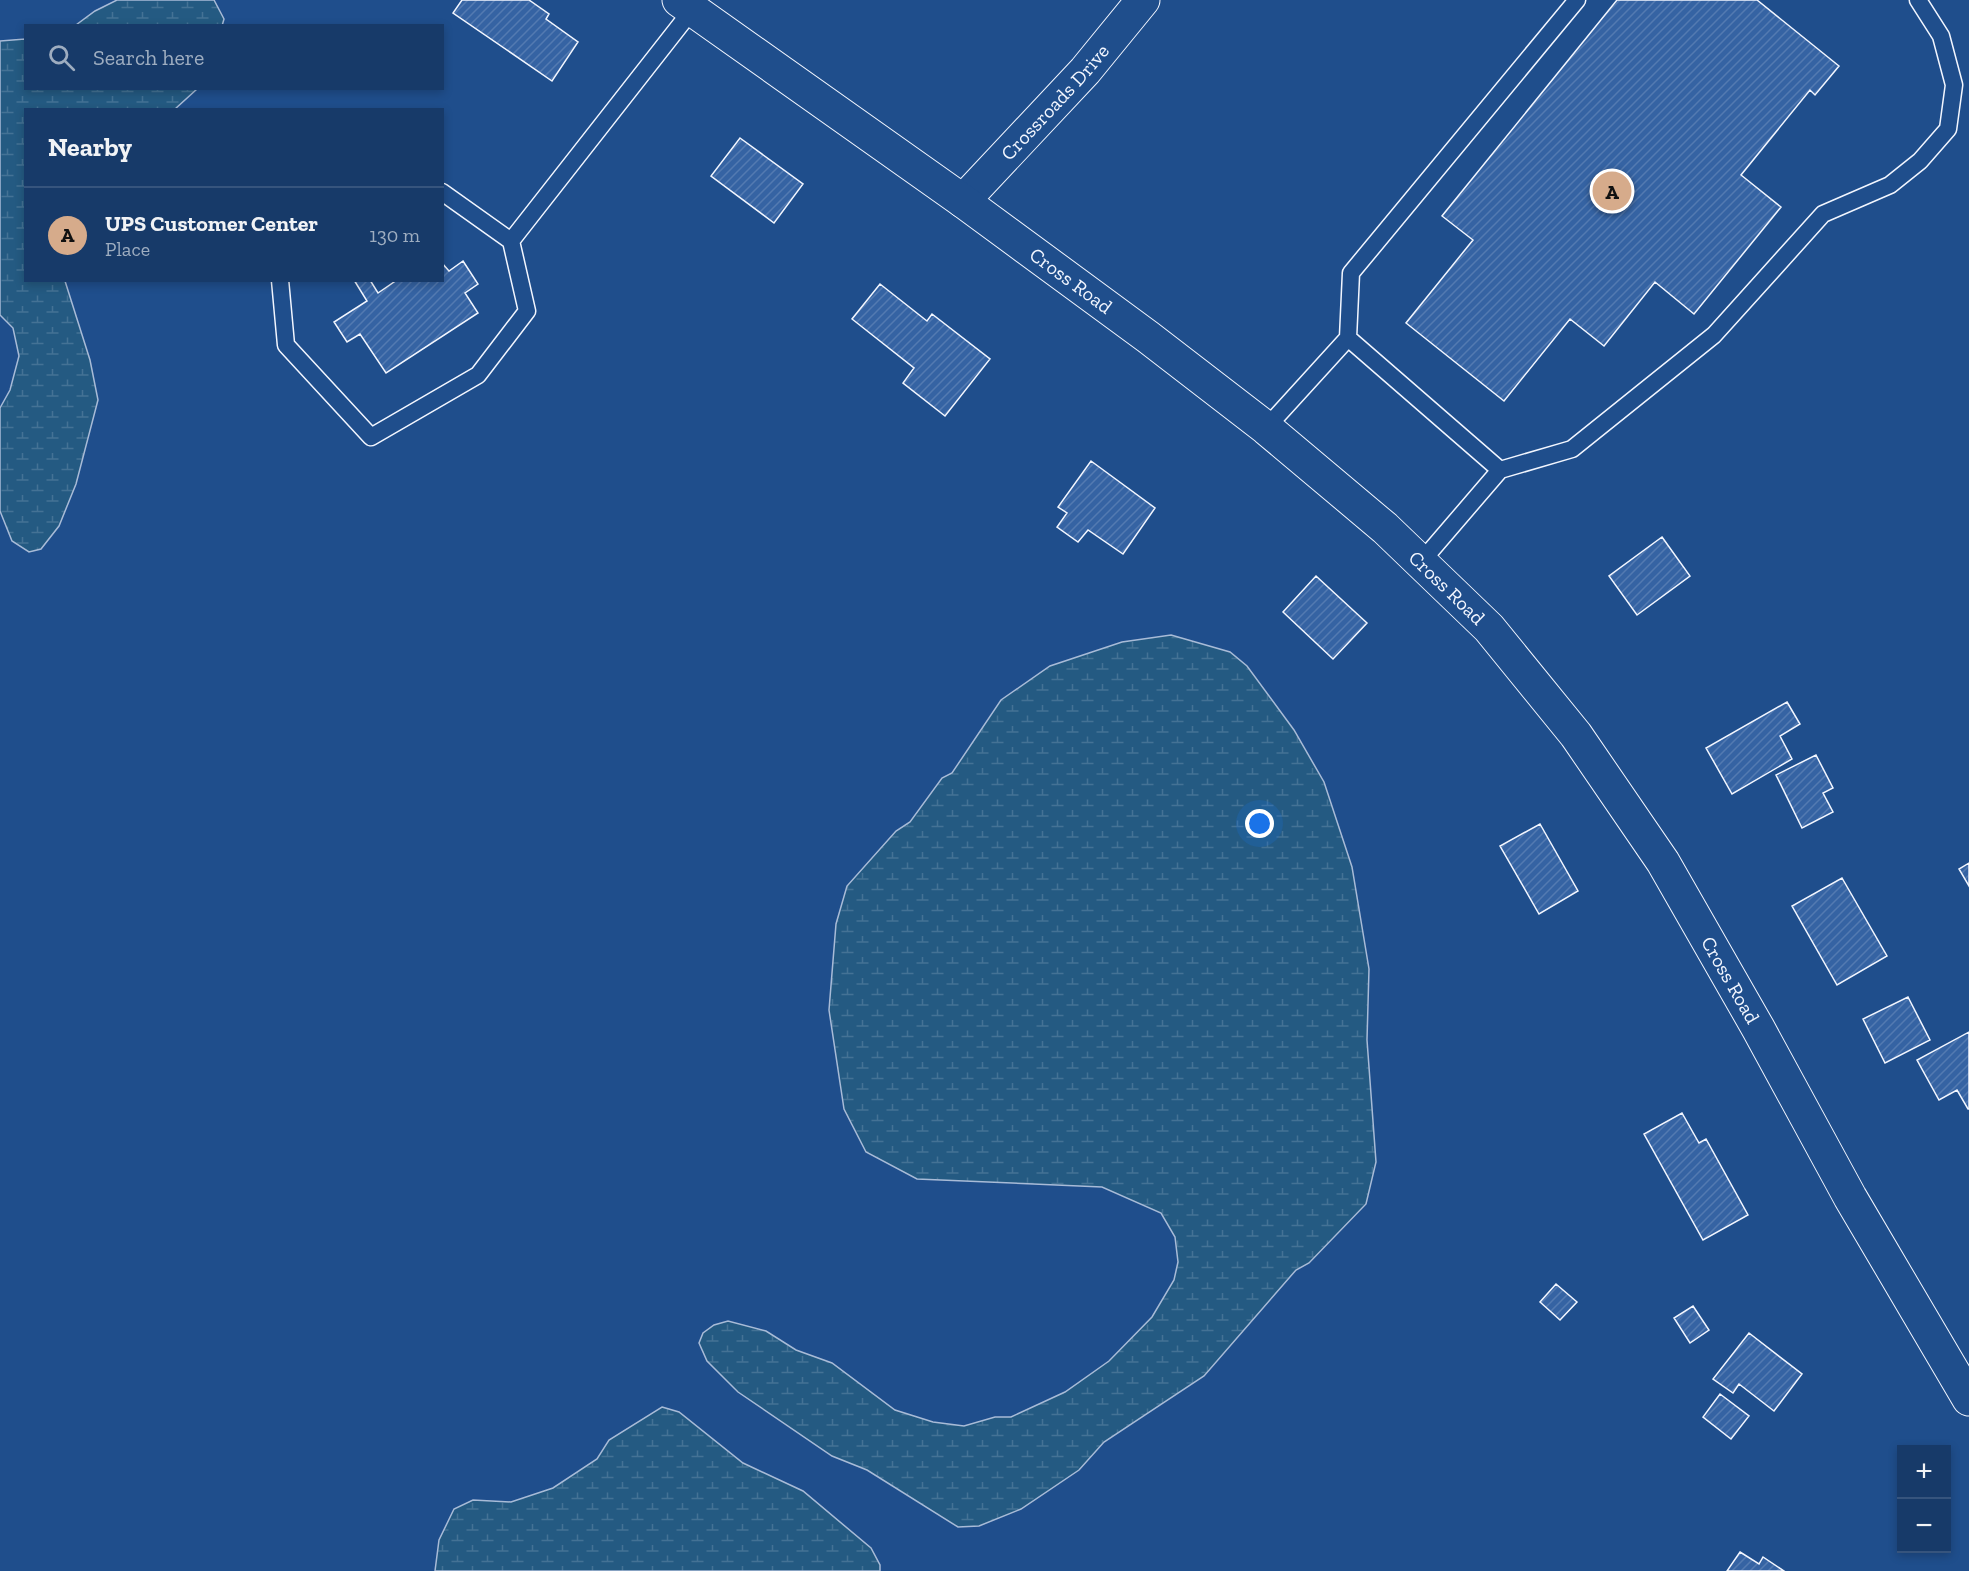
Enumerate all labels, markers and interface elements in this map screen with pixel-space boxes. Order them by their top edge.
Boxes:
search box [24,24,444,90]
street label: Crossroads Drive [996,39,1114,165]
icon: search [45,41,78,74]
text: Search here [93,44,204,71]
text: Nearby [48,131,132,163]
pin: A [1592,168,1632,213]
text: UPS Customer Center [105,210,318,237]
text: A [61,223,74,247]
text: 130 m [369,223,420,247]
text: Place [105,237,150,261]
street label: Cross Road [1025,242,1117,319]
street label: Cross Road [1404,545,1490,630]
your location [1245,809,1274,838]
street label: Cross Road [1696,932,1765,1028]
map controls [1897,1445,1951,1553]
button: + [1897,1445,1951,1499]
button: − [1897,1499,1951,1553]

